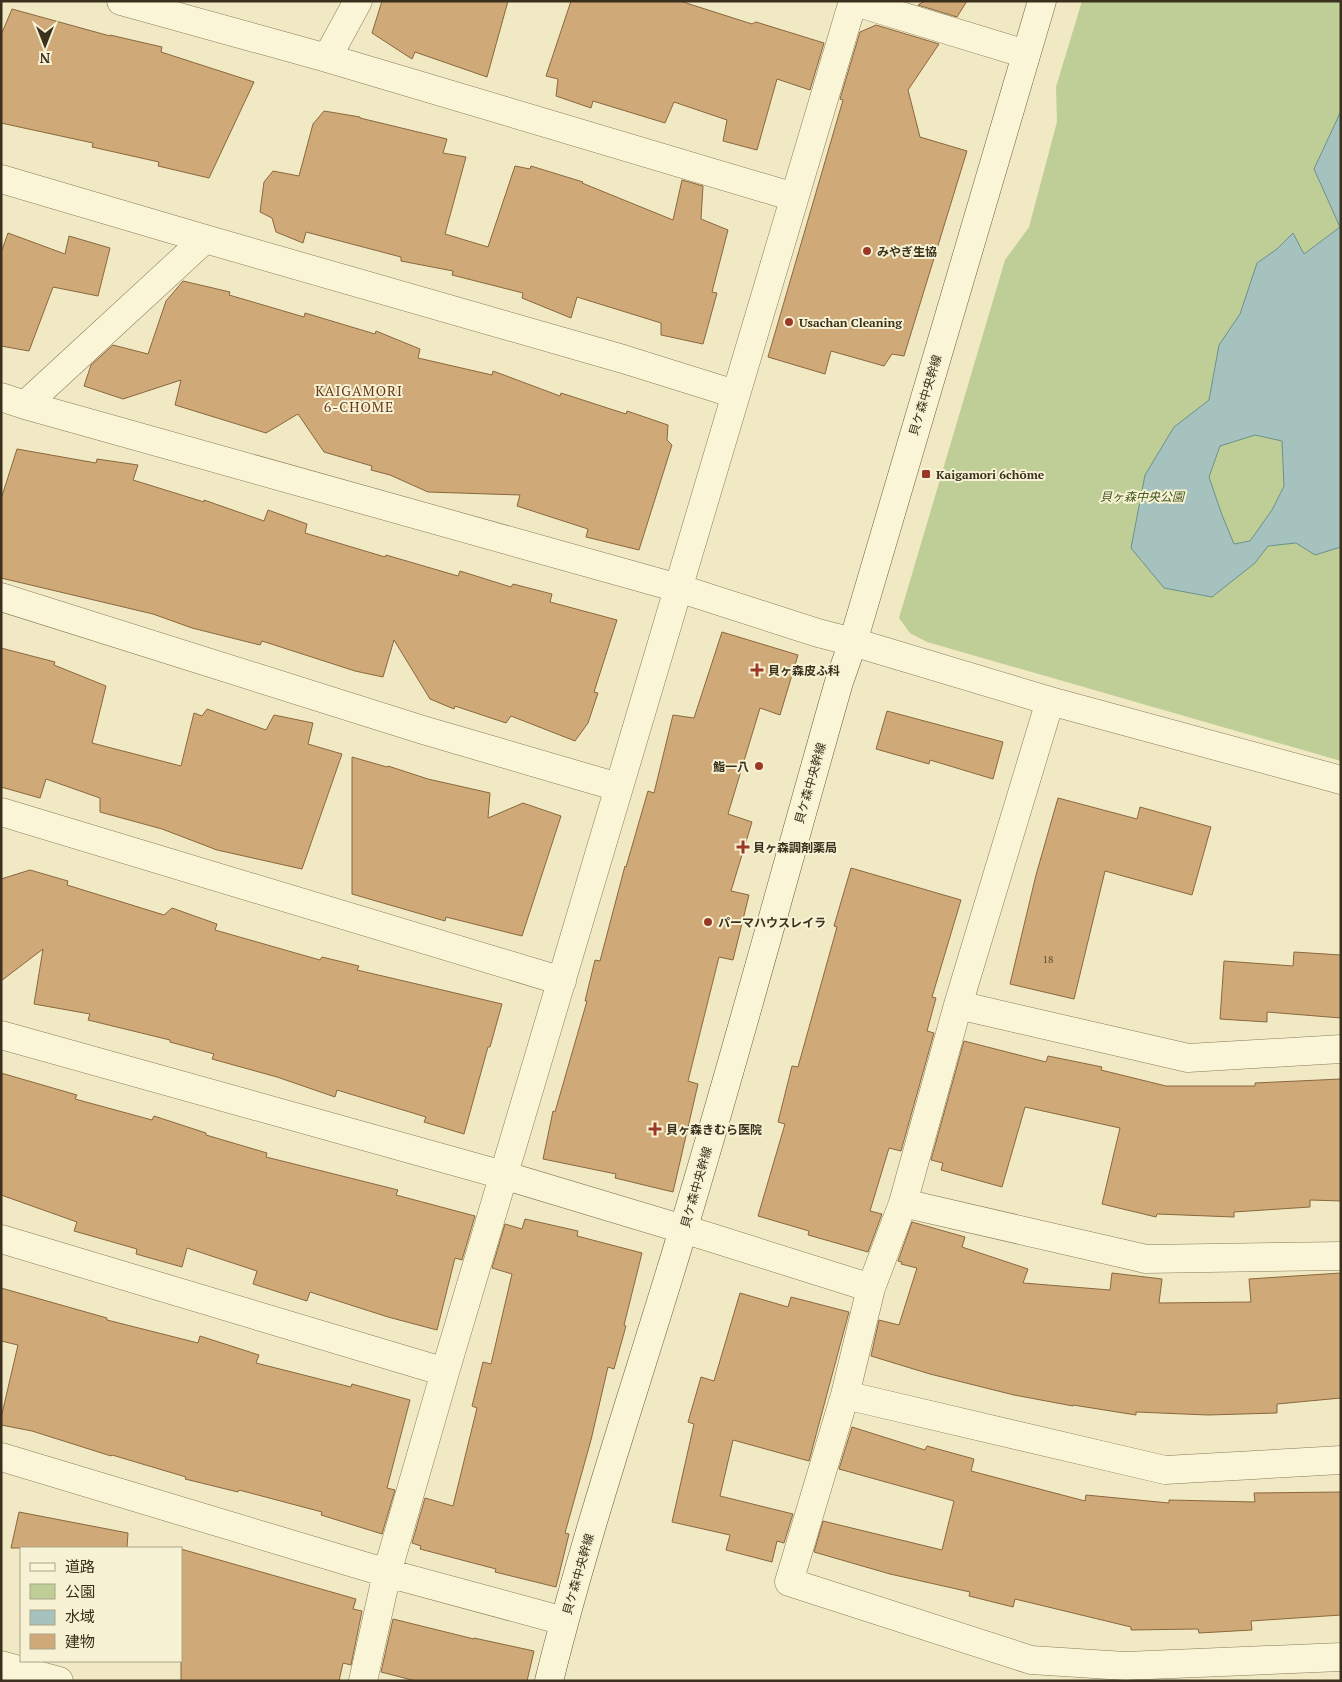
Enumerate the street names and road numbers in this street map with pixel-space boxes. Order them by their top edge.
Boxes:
street label: 貝ケ森中央幹線 [906,353,944,437]
street label: 貝ケ森中央幹線 [791,741,829,825]
street label: 貝ケ森中央幹線 [677,1145,715,1229]
street label: 貝ケ森中央幹線 [559,1532,597,1616]

